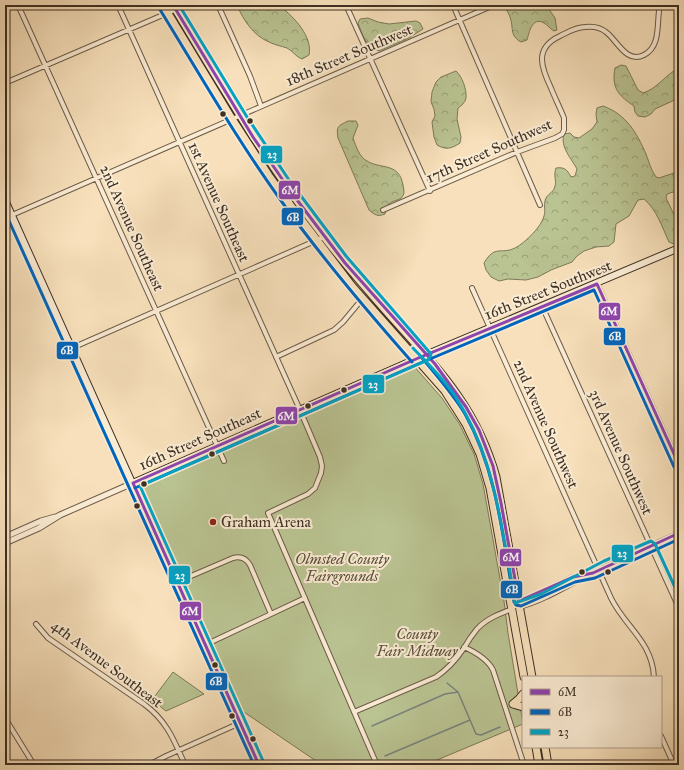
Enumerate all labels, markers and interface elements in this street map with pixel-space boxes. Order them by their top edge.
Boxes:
street label: 18th Street Southwest [283,20,416,90]
unlabelled marker [218,109,228,119]
street label: 17th Street Southwest [423,115,555,187]
unlabelled marker [245,116,255,126]
street label: 1st Avenue Southeast [184,139,254,265]
line badge: 23 [260,145,283,164]
text: 23 [267,148,277,162]
street label: 2nd Avenue Southeast [96,162,168,294]
line badge: 6M [278,180,301,200]
text: 6M [282,184,299,197]
line badge: 6B [281,207,304,226]
text: 6B [287,211,299,224]
street label: 16th Street Southwest [482,256,615,324]
line badge: 6M [598,302,621,321]
text: 6M [601,305,618,318]
line badge: 6B [603,327,626,346]
text: 6B [609,330,621,343]
line badge: 6B [56,341,79,360]
text: 6B [61,344,73,357]
street label: 2nd Avenue Southwest [510,357,583,492]
line badge: 23 [362,374,385,394]
text: 23 [368,378,378,392]
unlabelled marker [339,385,349,395]
street label: 3rd Avenue Southwest [585,387,657,518]
unlabelled marker [303,401,313,411]
street label: 16th Street Southeast [136,404,265,474]
line badge: 6M [275,406,298,425]
text: 6M [278,410,295,423]
unlabelled marker [207,449,217,459]
unlabelled marker [139,479,149,489]
unlabelled marker [132,501,142,511]
place label: Graham Arena [221,513,311,531]
marker: Graham Arena [208,517,218,527]
line badge: 23 [611,544,634,563]
text: 23 [617,547,627,561]
line badge: 6M [499,548,522,567]
park label: Olmsted County Fairgrounds [295,550,390,585]
text: 6M [503,551,520,564]
line badge: 23 [168,565,191,585]
unlabelled marker [577,567,587,577]
unlabelled marker [603,567,613,577]
text: 23 [175,569,185,583]
line badge: 6B [500,580,523,599]
text: 6B [506,583,518,596]
line badge: 6M [179,601,202,621]
text: 6M [182,605,199,618]
street label: 4th Avenue Southeast [48,616,167,712]
park label: County Fair Midway [375,625,459,660]
unlabelled marker [210,660,220,670]
line badge: 6B [205,672,228,691]
text: 6B [210,675,222,688]
legend [522,676,662,748]
text: 6M [558,685,577,699]
text: 6B [558,705,572,719]
unlabelled marker [227,711,237,721]
text: 23 [558,725,569,739]
unlabelled marker [248,734,258,744]

